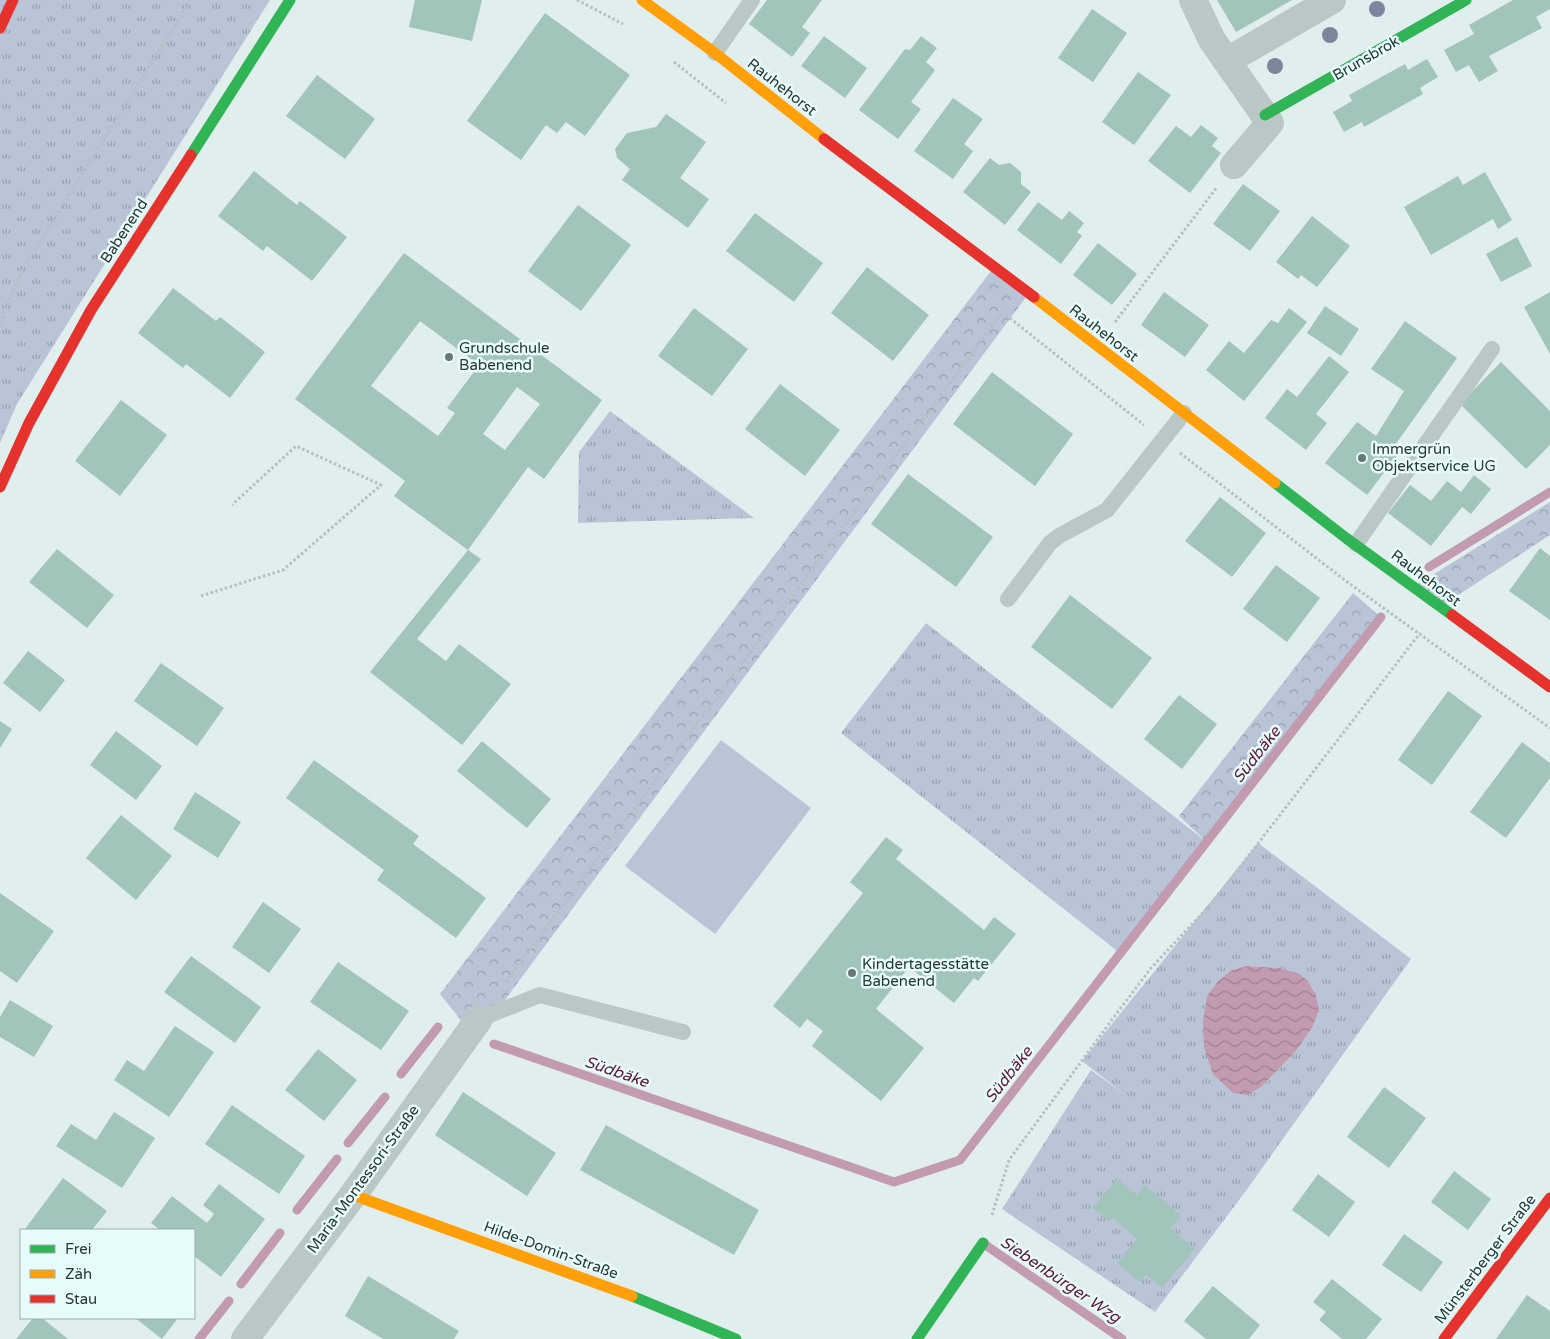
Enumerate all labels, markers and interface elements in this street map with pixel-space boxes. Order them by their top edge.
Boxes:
street label: Brunsbrok [1330,32,1402,84]
street label: Rauhehorst [744,54,820,120]
street label: Babenend [97,195,151,267]
street label: Rauhehorst [1066,300,1142,366]
place label: Grundschule Babenend [459,339,549,374]
marker: Grundschule Babenend [443,351,455,363]
place label: Immergrün Objektservice UG [1372,440,1496,475]
marker: Immergrün Objektservice UG [1356,452,1368,464]
street label: Rauhehorst [1388,546,1465,610]
water label: Südbäke [1229,722,1286,787]
place label: Kindertagesstätte Babenend [862,955,989,990]
marker: Kindertagesstätte Babenend [846,967,858,979]
water label: Südbäke [981,1042,1038,1107]
water label: Südbäke [582,1052,652,1092]
street label: Maria-Montessori-Straße [303,1101,423,1257]
street label: Münsterberger Straße [1431,1191,1539,1327]
street label: Hilde-Domin-Straße [481,1217,621,1283]
legend [20,1229,195,1319]
water label: Siebenbürger Wzg [996,1232,1125,1328]
text: Frei [65,1240,91,1258]
text: Zäh [65,1265,92,1283]
text: Stau [65,1290,97,1308]

